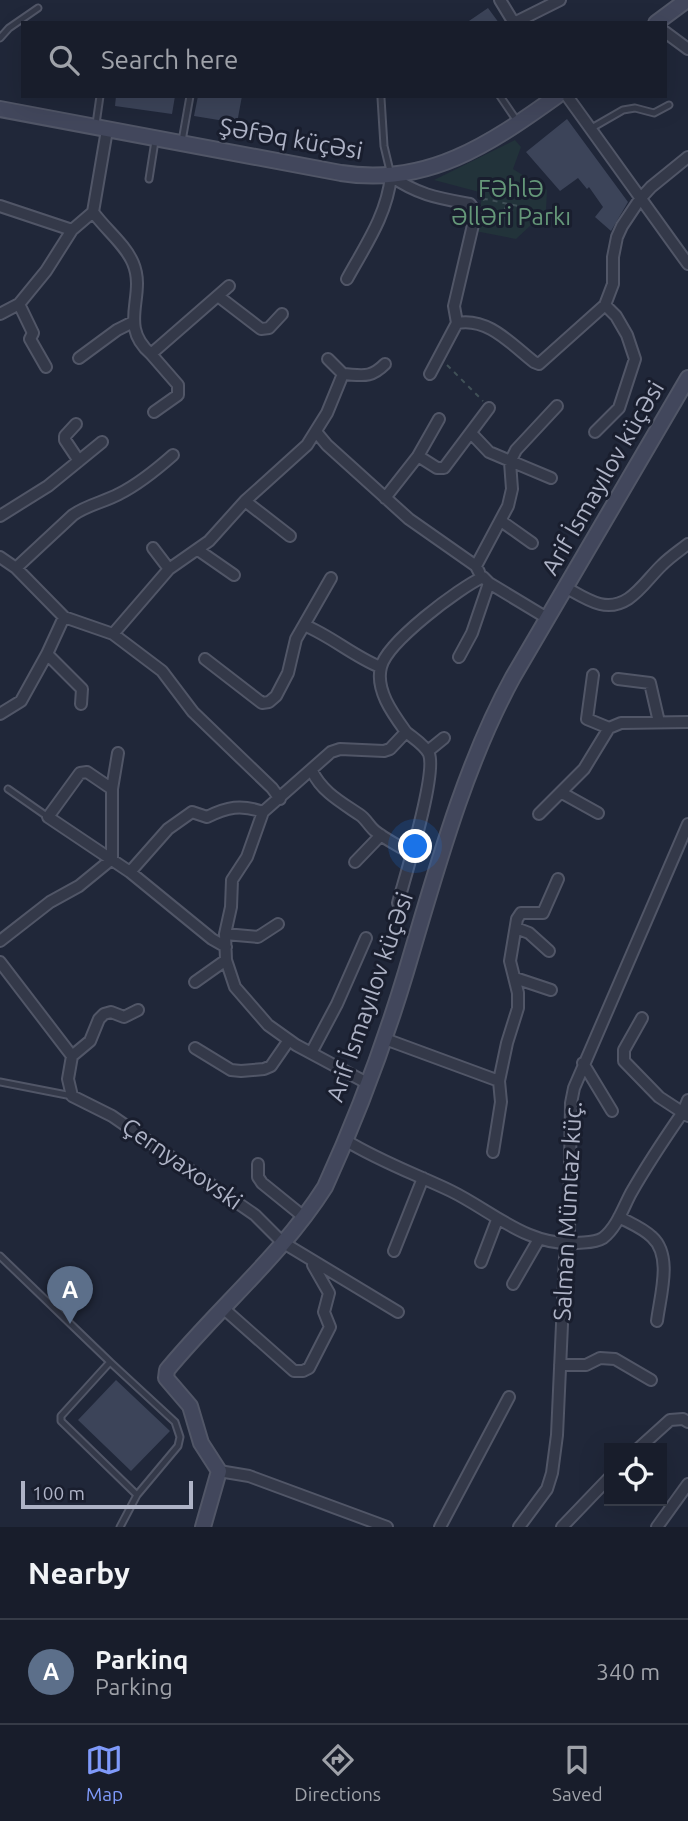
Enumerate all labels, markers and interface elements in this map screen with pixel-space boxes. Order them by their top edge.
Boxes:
search box [21,21,667,98]
icon: search [45,41,83,79]
text: Search here [101,45,238,74]
street label: Şəfəq küçəsi [217,113,365,164]
park label: Fəhlə Əlləri Parkı [451,175,571,230]
street label: Arif İsmayılov küçəsi [536,376,669,580]
your location [398,829,432,863]
street label: Arif İsmayılov küçəsi [321,889,418,1105]
street label: Salman Mümtaz küç. [548,1100,587,1322]
street label: Çernyaxovski [117,1112,248,1215]
pin: A [47,1266,93,1324]
map controls [604,1443,667,1506]
button: locate [604,1443,667,1506]
scale bar [21,1478,192,1510]
text: 100 m [32,1482,85,1504]
text: Nearby [28,1556,130,1590]
text: Parkinq [95,1645,188,1674]
text: A [43,1659,59,1684]
text: 340 m [596,1659,660,1684]
text: Parking [95,1674,173,1699]
tab: Map [85,1741,123,1805]
tab: Directions [294,1741,381,1805]
tab: Saved [552,1741,603,1805]

